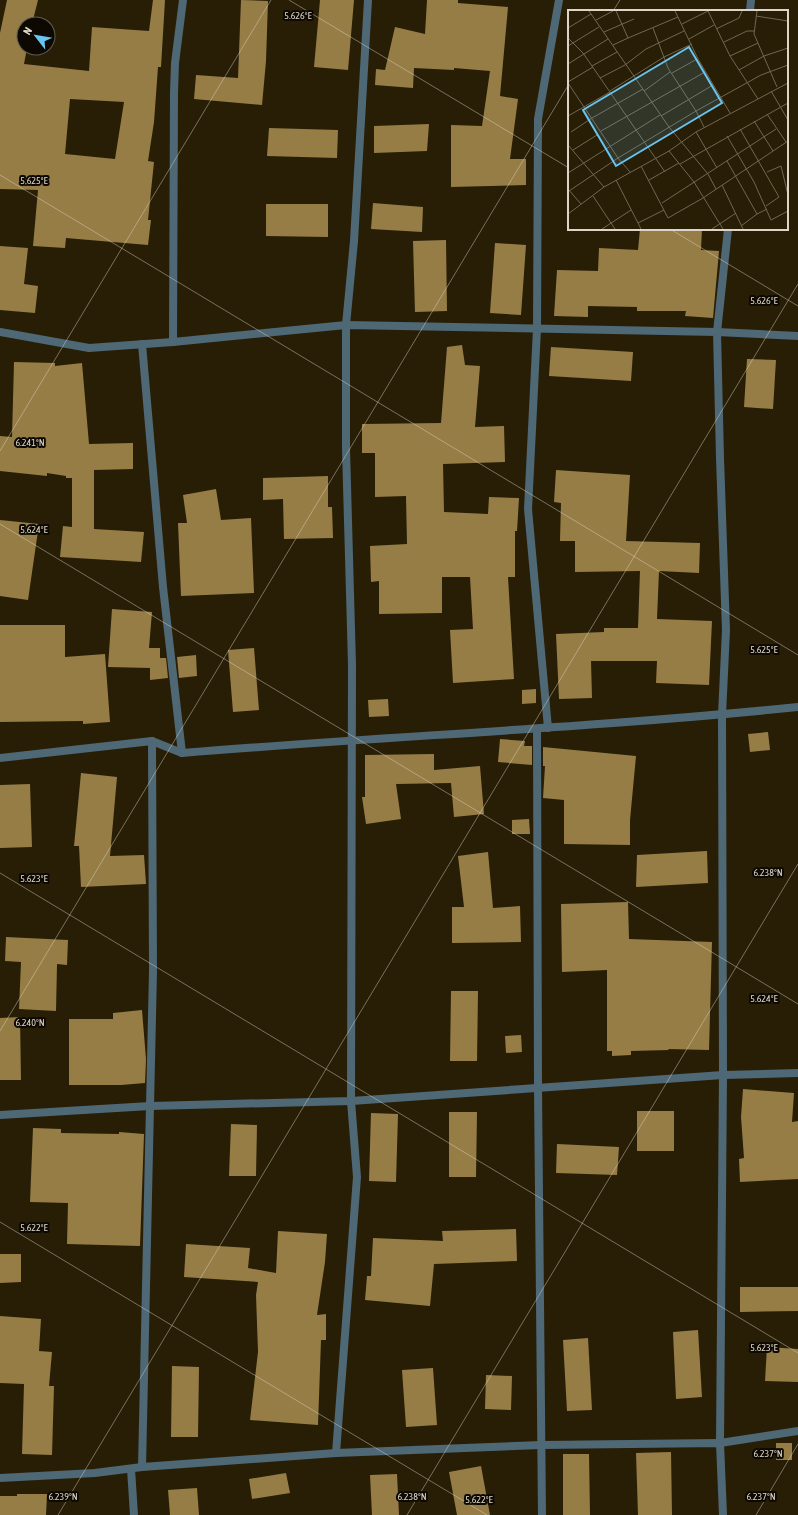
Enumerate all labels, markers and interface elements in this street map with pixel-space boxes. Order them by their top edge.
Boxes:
text: 5.626°E [284,10,313,21]
inset map [568,10,788,230]
north arrow [16,16,56,56]
text: N [21,25,34,37]
text: 5.625°E [20,175,49,186]
text: 5.626°E [750,295,779,306]
text: 6.241°N [15,437,45,448]
text: 5.624°E [20,524,49,535]
text: 5.625°E [750,644,779,655]
text: 6.238°N [753,867,783,878]
text: 5.623°E [20,873,49,884]
text: 5.624°E [750,993,779,1004]
text: 6.240°N [15,1017,45,1028]
text: 5.622°E [20,1222,49,1233]
text: 5.623°E [750,1342,779,1353]
text: 6.237°N [753,1448,783,1459]
text: 6.239°N [48,1491,78,1502]
text: 6.238°N [397,1491,427,1502]
text: 6.237°N [746,1491,776,1502]
text: 5.622°E [465,1494,494,1505]

